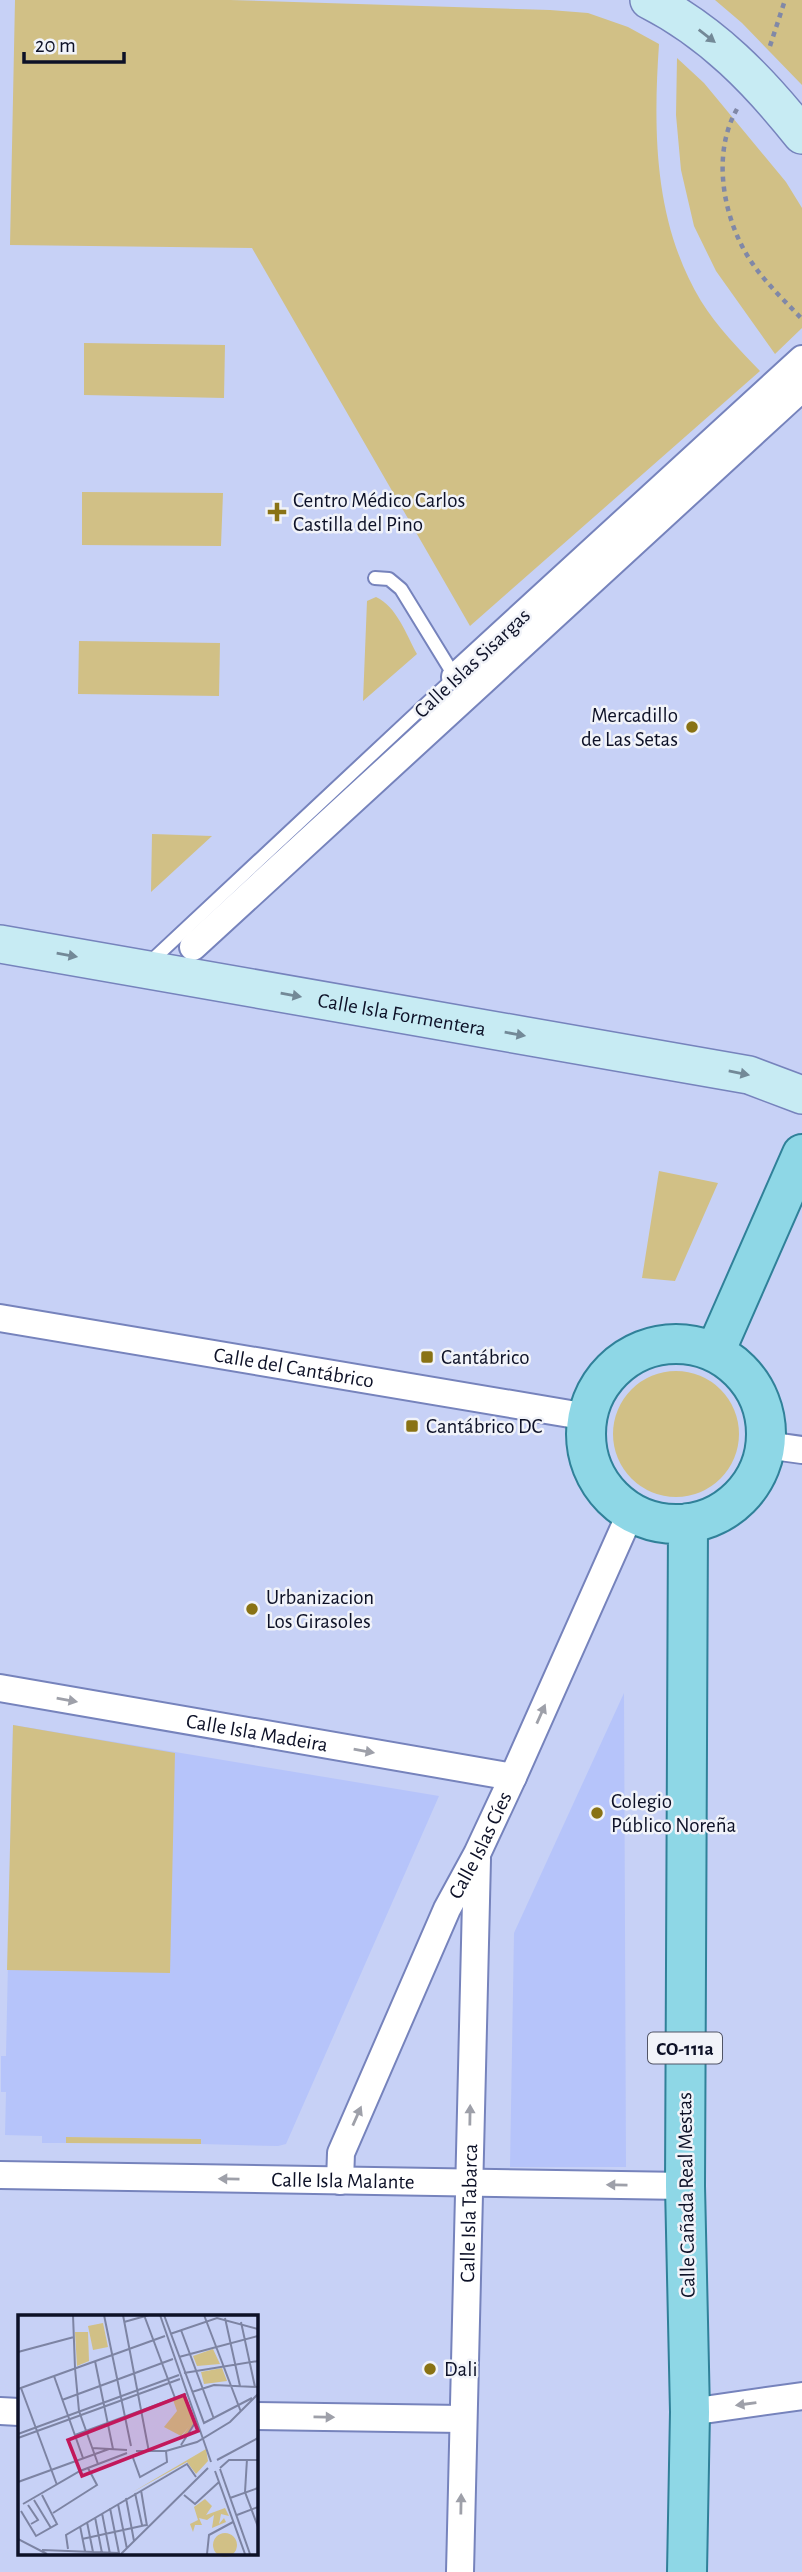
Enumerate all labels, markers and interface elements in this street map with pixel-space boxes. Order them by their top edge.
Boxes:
scale bar [24,21,124,65]
one-way arrow [698,29,716,43]
text: 20 m [35,35,76,56]
place label: Centro Médico Carlos Castilla del Pino [293,490,465,535]
marker: Centro Médico Carlos Castilla del Pino [267,502,287,522]
street label: Calle Islas Sisargas [410,605,534,722]
place label: Mercadillo de Las Setas [581,705,678,750]
marker: Mercadillo de Las Setas [684,719,700,735]
one-way arrow [56,950,78,961]
one-way arrow [280,989,302,1000]
street label: Calle Isla Formentera [316,990,488,1040]
one-way arrow [504,1029,526,1040]
one-way arrow [728,1068,750,1079]
street label: Calle del Cantábrico [212,1344,375,1392]
place label: Cantábrico [441,1347,530,1368]
marker: Cantábrico [419,1349,435,1365]
place label: Cantábrico DC [426,1416,543,1437]
marker: Cantábrico DC [404,1418,420,1434]
place label: Urbanizacion Los Girasoles [266,1587,374,1632]
marker: Urbanizacion Los Girasoles [244,1601,260,1617]
one-way arrow [56,1695,78,1706]
one-way arrow [535,1704,547,1724]
street label: Calle Isla Madeira [185,1710,330,1756]
one-way arrow [353,1746,375,1757]
street label: Calle Islas Cíes [445,1788,516,1902]
place label: Colegio Público Noreña [611,1791,737,1836]
marker: Colegio Público Noreña [589,1805,605,1821]
road number: CO-111a [648,2032,722,2064]
street label: Calle Cañada Real Mestas [674,2092,699,2298]
one-way arrow [465,2104,476,2126]
one-way arrow [351,2106,363,2126]
street label: Calle Isla Tabarca [457,2143,481,2283]
street label: Calle Isla Malante [271,2169,415,2193]
one-way arrow [218,2173,240,2184]
one-way arrow [605,2180,627,2191]
inset map [18,2315,257,2554]
place label: Dali [444,2359,478,2380]
marker: Dali [422,2361,438,2377]
one-way arrow [735,2399,757,2410]
one-way arrow [313,2411,335,2423]
one-way arrow [455,2493,466,2515]

